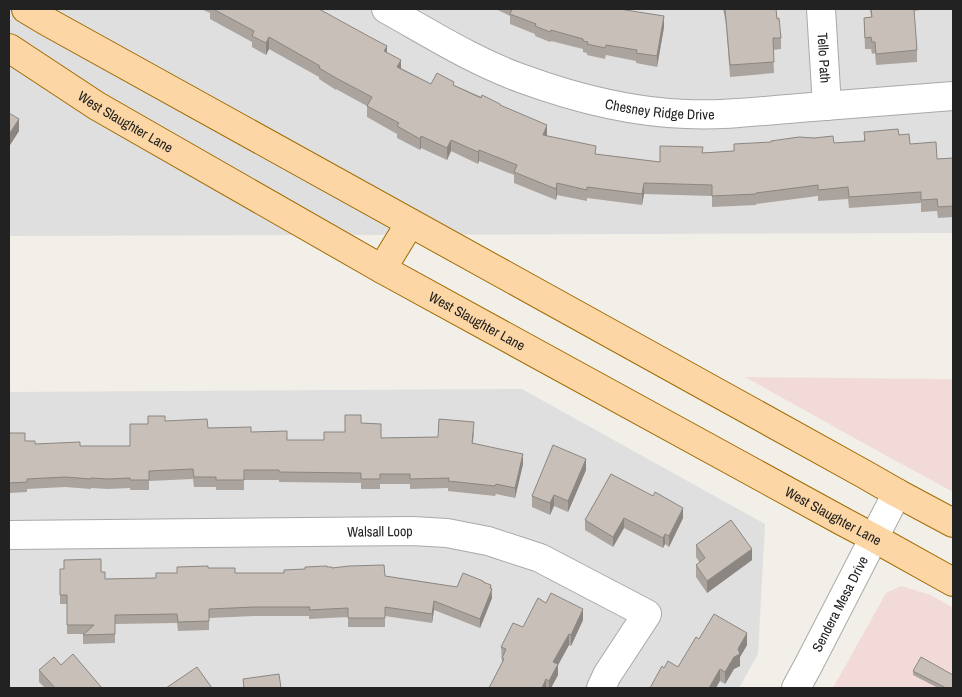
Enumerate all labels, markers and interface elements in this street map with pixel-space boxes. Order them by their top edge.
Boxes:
street label: Tello Path [813,32,835,84]
street label: West Slaughter Lane [75,87,176,157]
street label: Chesney Ridge Drive [604,95,715,123]
street label: West Slaughter Lane [426,287,528,355]
street label: West Slaughter Lane [782,482,885,549]
street label: Walsall Loop [347,522,413,541]
street label: Sendera Mesa Drive [808,553,872,655]

